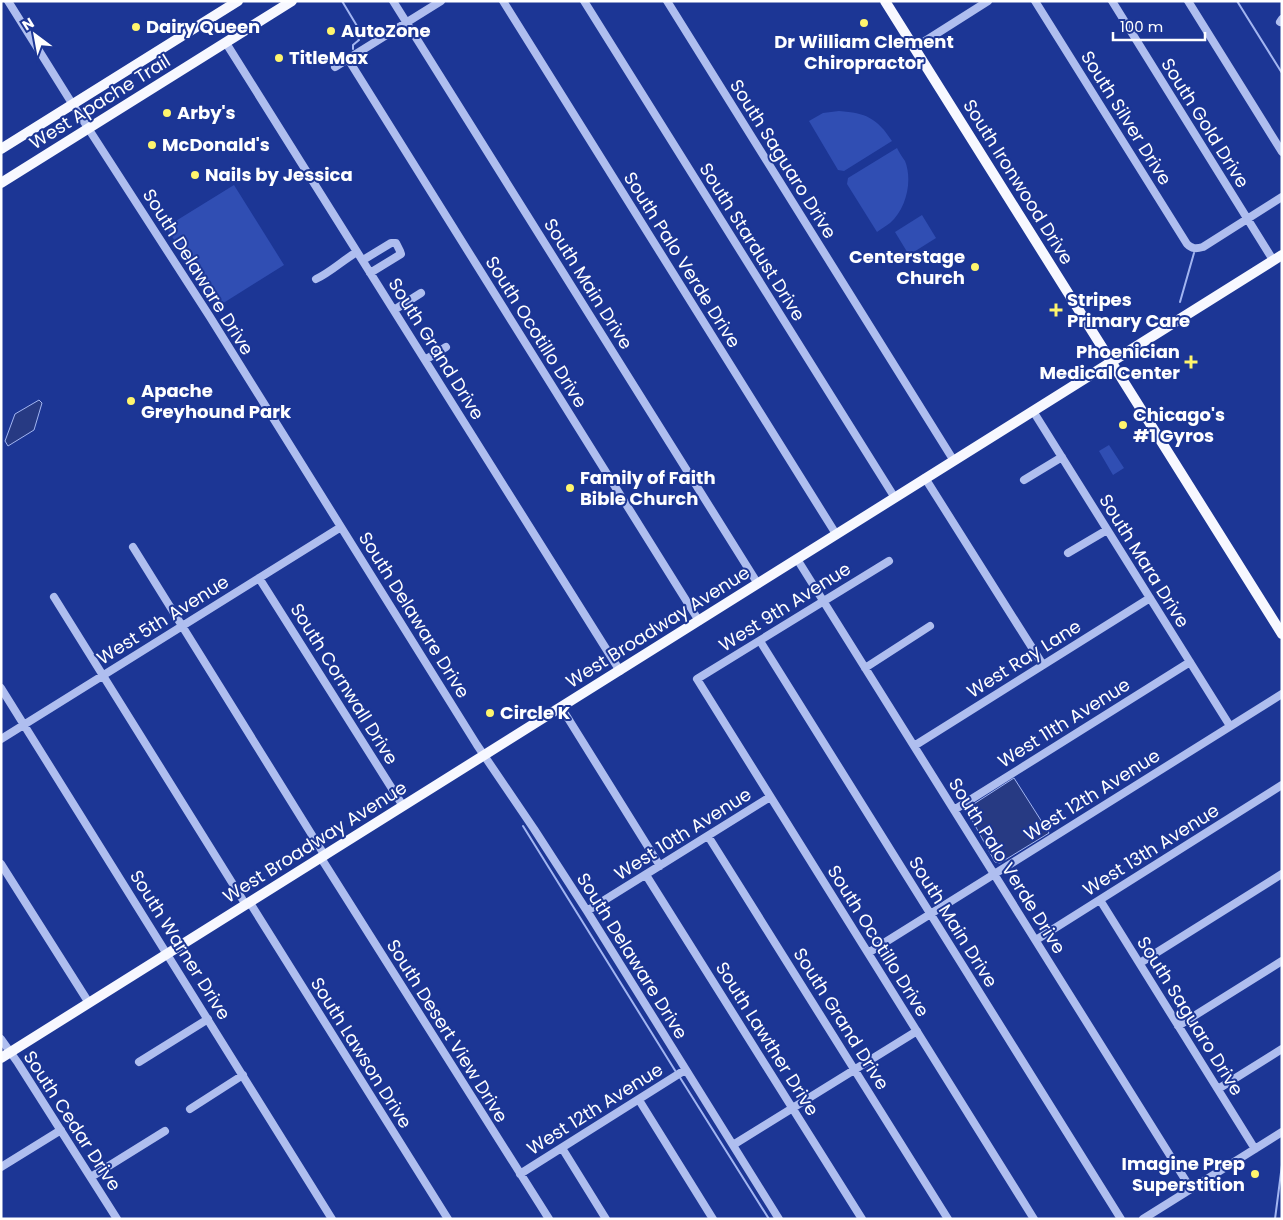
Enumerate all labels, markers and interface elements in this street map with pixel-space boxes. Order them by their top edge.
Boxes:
north arrow [10,10,60,60]
scale bar [1113,10,1206,42]
text: N [18,13,38,35]
place label: Dairy Queen [146,14,260,39]
text: 100 m [1120,16,1163,37]
marker: Dr William Clement Chiropractor [858,17,870,29]
place label: AutoZone [341,18,431,43]
marker: Dairy Queen [130,21,142,33]
marker: AutoZone [325,25,337,37]
place label: Dr William Clement Chiropractor [774,29,954,75]
place label: TitleMax [289,45,368,70]
street label: South Silver Drive [1075,46,1178,190]
street label: West Apache Trail [24,48,175,155]
marker: TitleMax [273,52,285,64]
street label: South Gold Drive [1155,53,1255,192]
street label: South Saguaro Drive [724,74,843,243]
street label: South Ironwood Drive [957,94,1080,269]
place label: Arby's [177,100,236,125]
marker: Arby's [161,107,173,119]
place label: McDonald's [162,132,270,157]
marker: McDonald's [146,139,158,151]
street label: South Stardust Drive [694,158,811,326]
place label: Nails by Jessica [205,162,353,187]
street label: South Palo Verde Drive [618,167,747,352]
marker: Nails by Jessica [189,169,201,181]
street label: South Delaware Drive [137,184,260,360]
street label: South Main Drive [538,213,639,354]
place label: Centerstage Church [849,244,965,290]
street label: South Ocotillo Drive [480,251,593,412]
marker: Centerstage Church [969,261,981,273]
street label: South Grand Drive [383,273,490,424]
place label: Stripes Primary Care [1067,287,1190,333]
marker: Stripes Primary Care [1049,303,1063,317]
place label: Phoenician Medical Center [1040,339,1180,385]
marker: Phoenician Medical Center [1184,355,1198,369]
place label: Apache Greyhound Park [141,378,292,424]
marker: Apache Greyhound Park [125,395,137,407]
place label: Chicago's #1 Gyros [1133,402,1225,448]
marker: Chicago's #1 Gyros [1117,419,1129,431]
place label: Family of Faith Bible Church [580,465,716,511]
marker: Family of Faith Bible Church [564,482,576,494]
street label: South Mara Drive [1093,489,1196,632]
street label: South Delaware Drive [353,527,476,703]
street label: West 9th Avenue [714,556,856,657]
street label: West Broadway Avenue [561,560,754,693]
street label: West 5th Avenue [92,569,233,670]
street label: South Cornwall Drive [285,598,404,769]
street label: West Ray Lane [962,613,1086,704]
street label: West 11th Avenue [993,672,1135,773]
place label: Circle K [500,700,571,725]
marker: Circle K [484,707,496,719]
street label: West 12th Avenue [1019,743,1165,847]
street label: South Palo Verde Drive [943,773,1072,958]
street label: West Broadway Avenue [218,775,411,908]
street label: West 10th Avenue [610,781,756,886]
street label: West 13th Avenue [1078,798,1224,902]
street label: South Main Drive [903,851,1004,992]
street label: South Ocotillo Drive [822,860,935,1021]
street label: South Warner Drive [124,865,237,1024]
street label: South Delaware Drive [571,868,694,1044]
street label: South Saguaro Drive [1131,931,1250,1100]
street label: South Desert View Drive [381,934,514,1127]
street label: South Grand Drive [788,943,895,1094]
street label: South Lawther Drive [710,957,825,1120]
street label: South Lawson Drive [305,973,418,1133]
street label: South Cedar Drive [18,1046,127,1196]
street label: West 12th Avenue [522,1057,668,1161]
place label: Imagine Prep Superstition [1122,1151,1245,1197]
marker: Imagine Prep Superstition [1249,1168,1261,1180]

